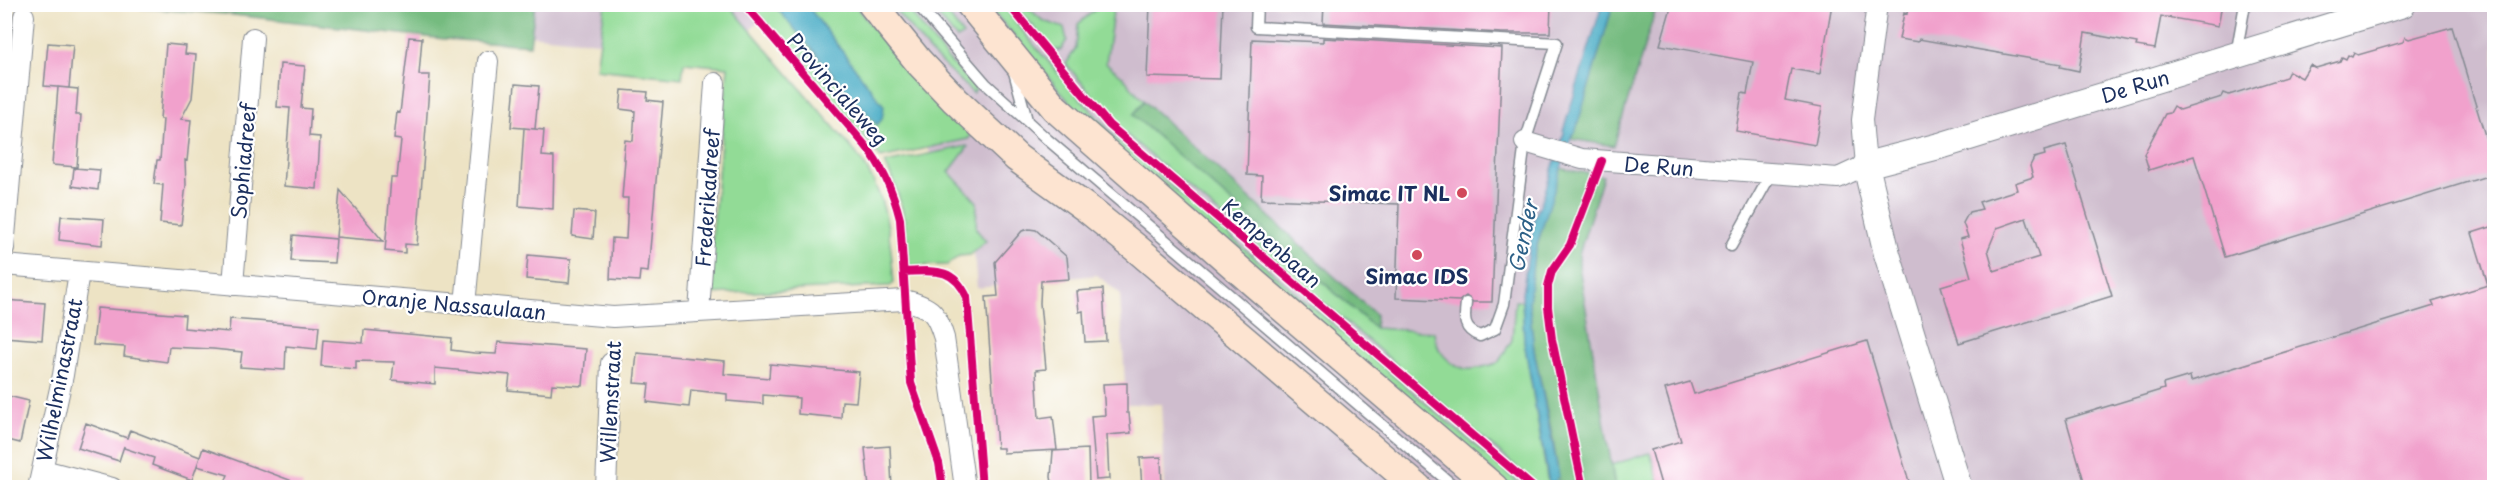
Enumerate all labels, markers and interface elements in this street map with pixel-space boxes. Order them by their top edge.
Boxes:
street label: Provincialeweg [780,26,896,152]
street label: De Run [2097,61,2173,111]
street label: Sophiadreef [223,100,263,220]
street label: Frederikadreef [687,126,727,268]
street label: De Run [1623,149,1695,183]
place label: Simac IT NL [1329,178,1450,208]
marker: Simac IT NL [1455,186,1469,200]
street label: Kempenbaan [1216,191,1328,295]
water label: Gender [1499,195,1546,275]
marker: Simac IDS [1410,248,1424,262]
place label: Simac IDS [1365,261,1469,291]
street label: Oranje Nassaulaan [360,281,548,327]
street label: Wilhelminastraat [28,296,90,464]
street label: Willemstraat [592,340,628,464]

